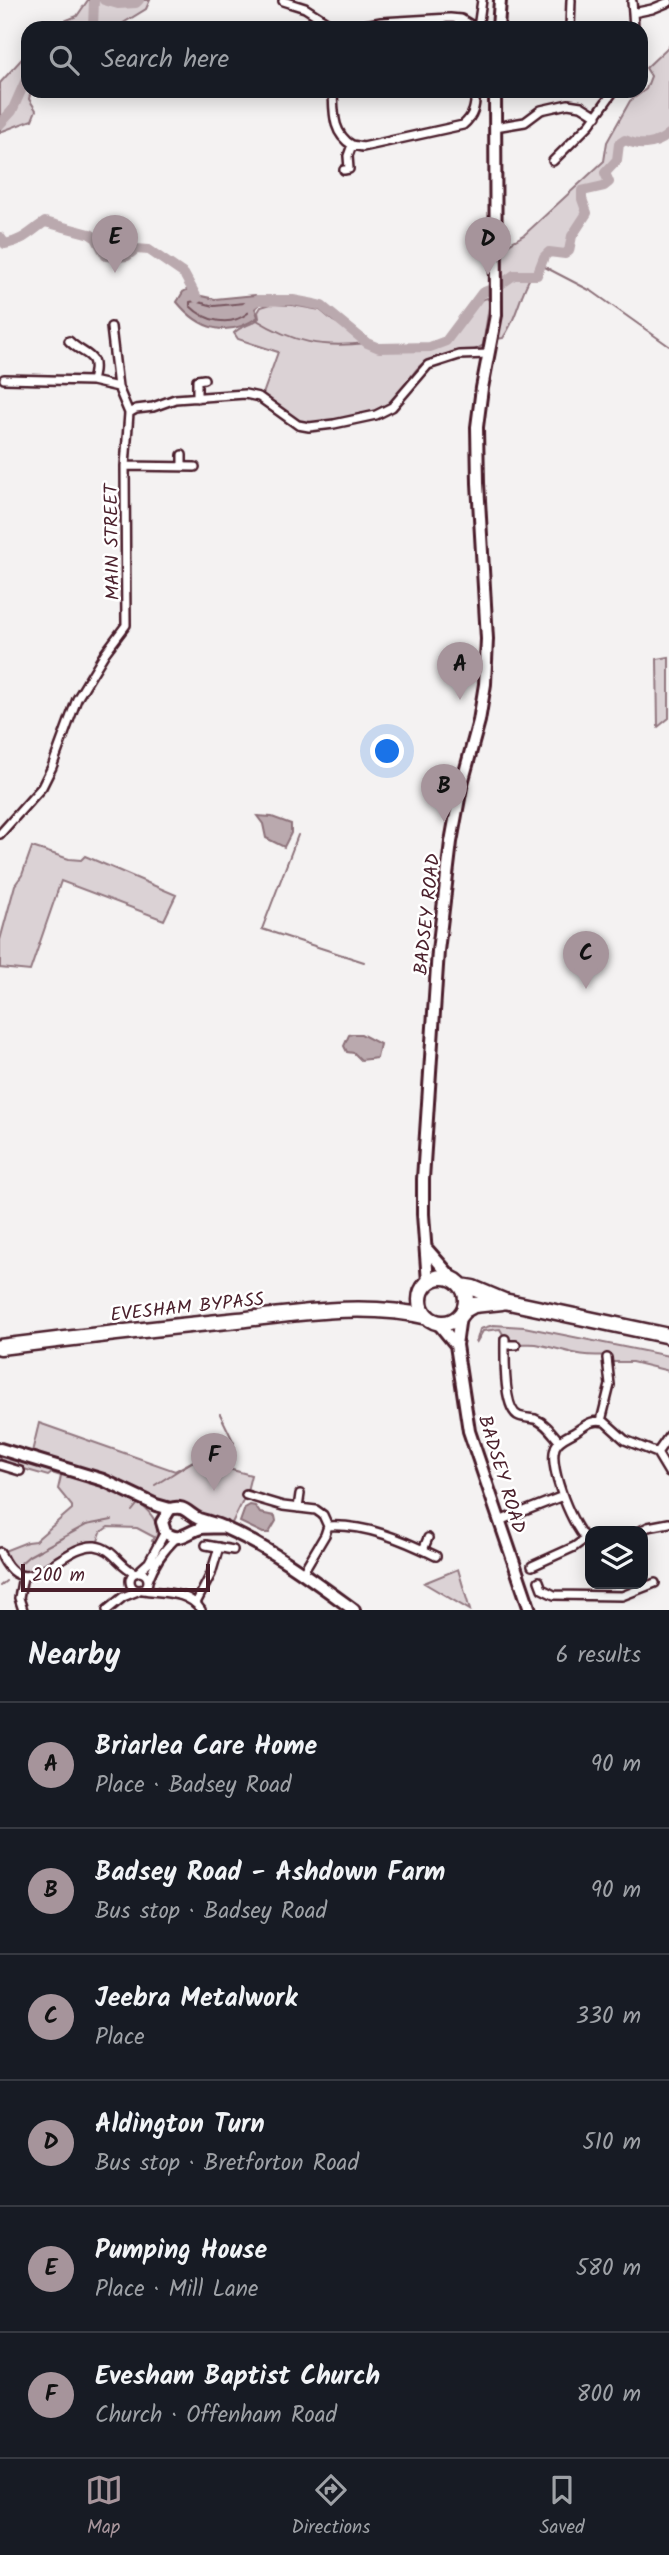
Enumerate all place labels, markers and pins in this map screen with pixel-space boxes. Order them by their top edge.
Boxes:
pin: E [92,215,138,273]
pin: D [465,217,511,275]
pin: A [437,642,483,700]
pin: B [421,764,467,822]
pin: C [563,931,609,989]
pin: F [191,1433,237,1491]

